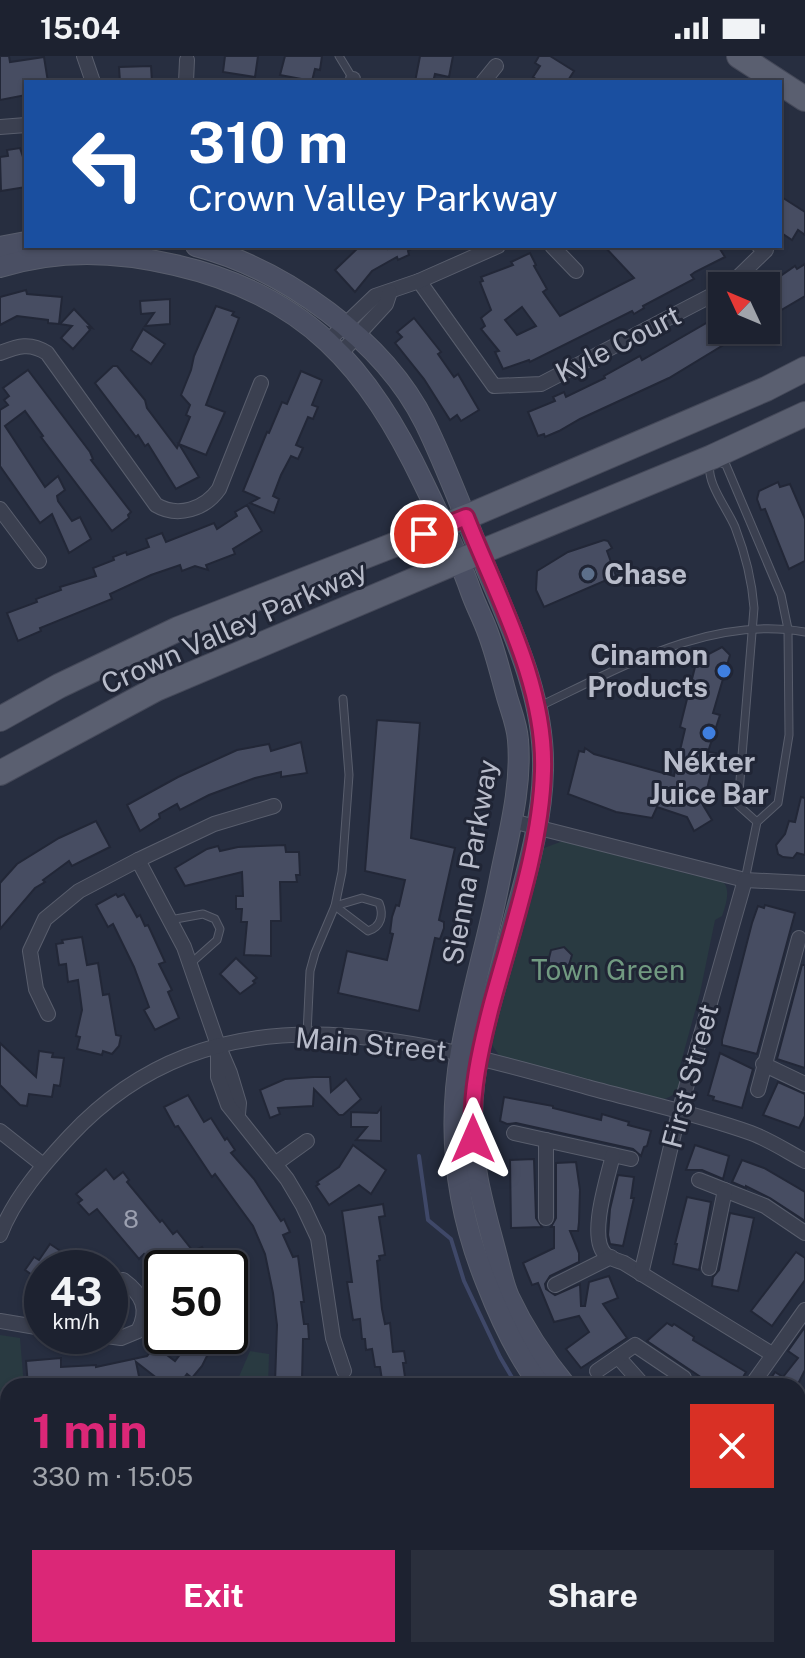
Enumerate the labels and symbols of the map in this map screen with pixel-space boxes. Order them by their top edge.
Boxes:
north arrow [708,272,780,344]
street label: Kyle Court [550,298,686,389]
pin [390,500,458,568]
street label: Crown Valley Parkway [96,553,372,700]
place label: Chase [604,557,687,590]
marker: Chase [579,565,597,583]
place label: Cinamon Products [587,638,708,703]
marker: Cinamon Products [715,662,733,680]
marker: Nékter Juice Bar [700,724,718,742]
place label: Nékter Juice Bar [649,745,769,810]
street label: Sienna Parkway [435,757,504,967]
park label: Town Green [531,953,685,986]
street label: First Street [654,1000,725,1152]
street label: Main Street [294,1020,448,1067]
position arrow [431,1097,515,1181]
house number: 8 [123,1205,139,1233]
speed limit sign: 50 [144,1250,248,1354]

